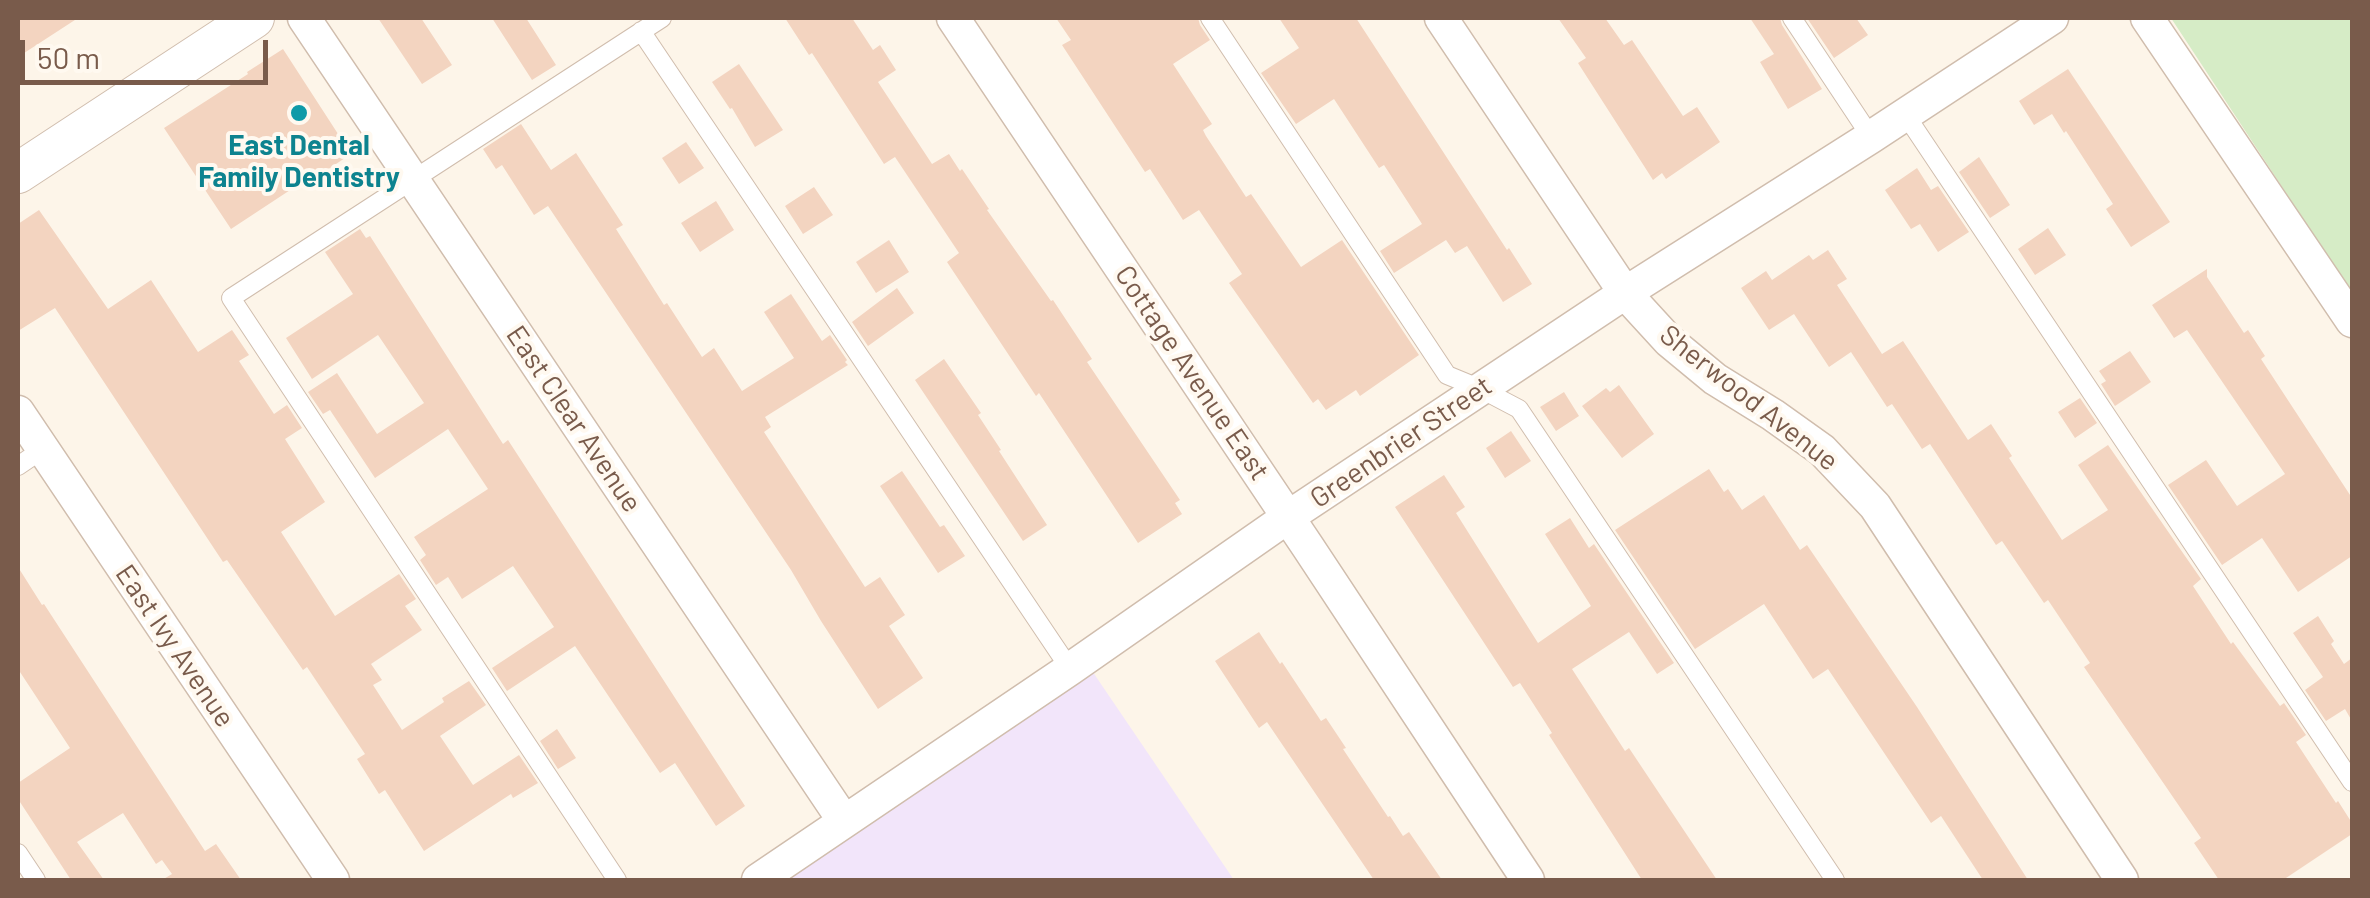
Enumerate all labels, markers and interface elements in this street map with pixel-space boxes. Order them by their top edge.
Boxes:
scale bar [25,20,272,82]
text: 50 m [37,39,100,75]
marker: East Dental Family Dentistry [288,102,310,124]
place label: East Dental Family Dentistry [198,129,400,195]
street label: Cottage Avenue East [1108,259,1276,487]
street label: Sherwood Avenue [1653,318,1845,478]
street label: East Clear Avenue [499,319,649,519]
street label: Greenbrier Street [1304,369,1498,515]
street label: East Ivy Avenue [108,558,242,734]

